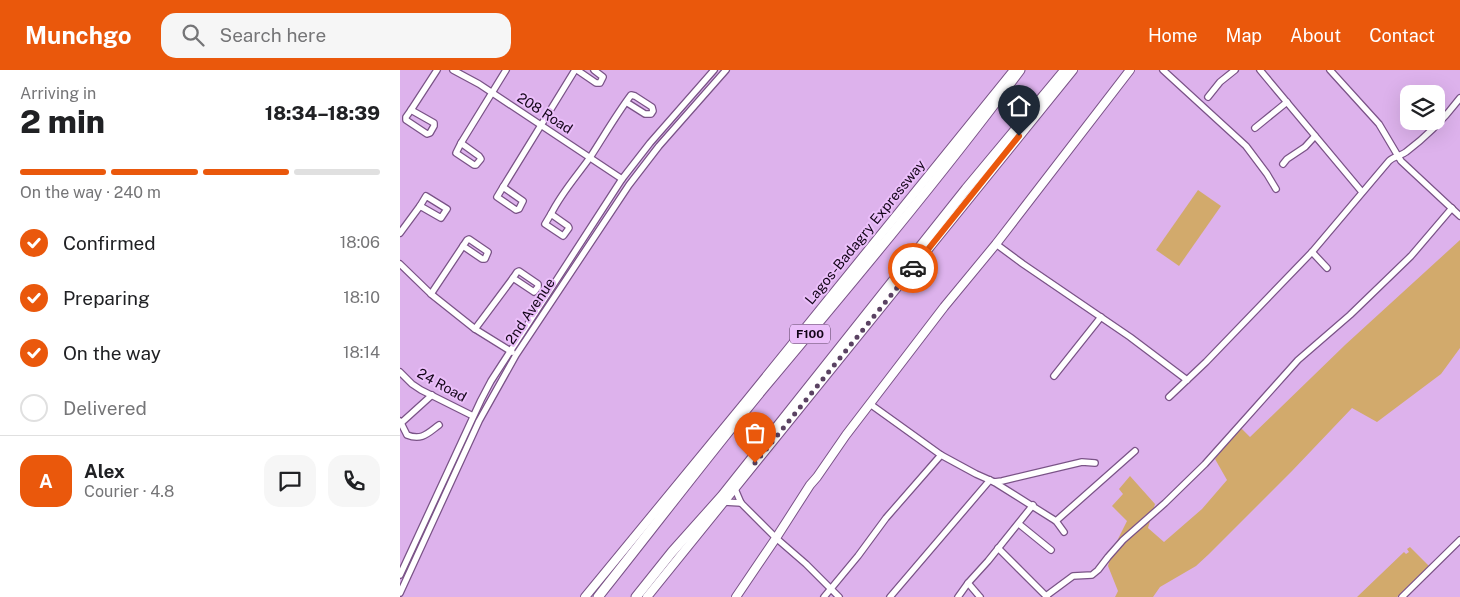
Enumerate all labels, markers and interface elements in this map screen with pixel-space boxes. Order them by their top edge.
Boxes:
search box [161,13,511,58]
text: Munchgo [25,21,131,49]
icon: search [179,21,207,49]
text: Search here [219,24,326,46]
text: Home [1148,25,1198,46]
text: Map [1226,25,1262,46]
text: About [1290,25,1341,46]
text: Contact [1369,25,1435,46]
text: Arriving in [20,84,96,103]
pin [998,85,1040,136]
map controls [1400,85,1445,130]
button: layers [1400,85,1445,130]
street label: 208 Road [514,89,576,137]
icon: home [1005,92,1033,120]
text: 18:34–18:39 [265,102,380,124]
text: 2 min [20,103,105,140]
street label: Lagos-Badagry Expressway [802,156,929,307]
text: On the way · 240 m [20,183,161,202]
icon: check [20,229,48,257]
text: Confirmed [63,232,156,254]
text: 18:06 [340,233,380,252]
courier [888,243,938,293]
icon: car [899,254,927,282]
street label: 2nd Avenue [502,275,558,347]
icon: check [20,284,48,312]
text: Preparing [63,287,150,309]
text: 18:10 [343,288,380,307]
road number: F100 [790,324,830,344]
icon: check [20,339,48,367]
text: On the way [63,342,161,364]
text: 18:14 [343,343,380,362]
street label: 24 Road [415,365,469,405]
text: Delivered [63,397,147,419]
pin [734,412,776,463]
icon: bag [741,419,769,447]
button: chat [264,455,316,507]
button: phone [328,455,380,507]
text: Alex [84,460,125,482]
text: A [39,470,53,492]
text: Courier · 4.8 [84,482,174,501]

